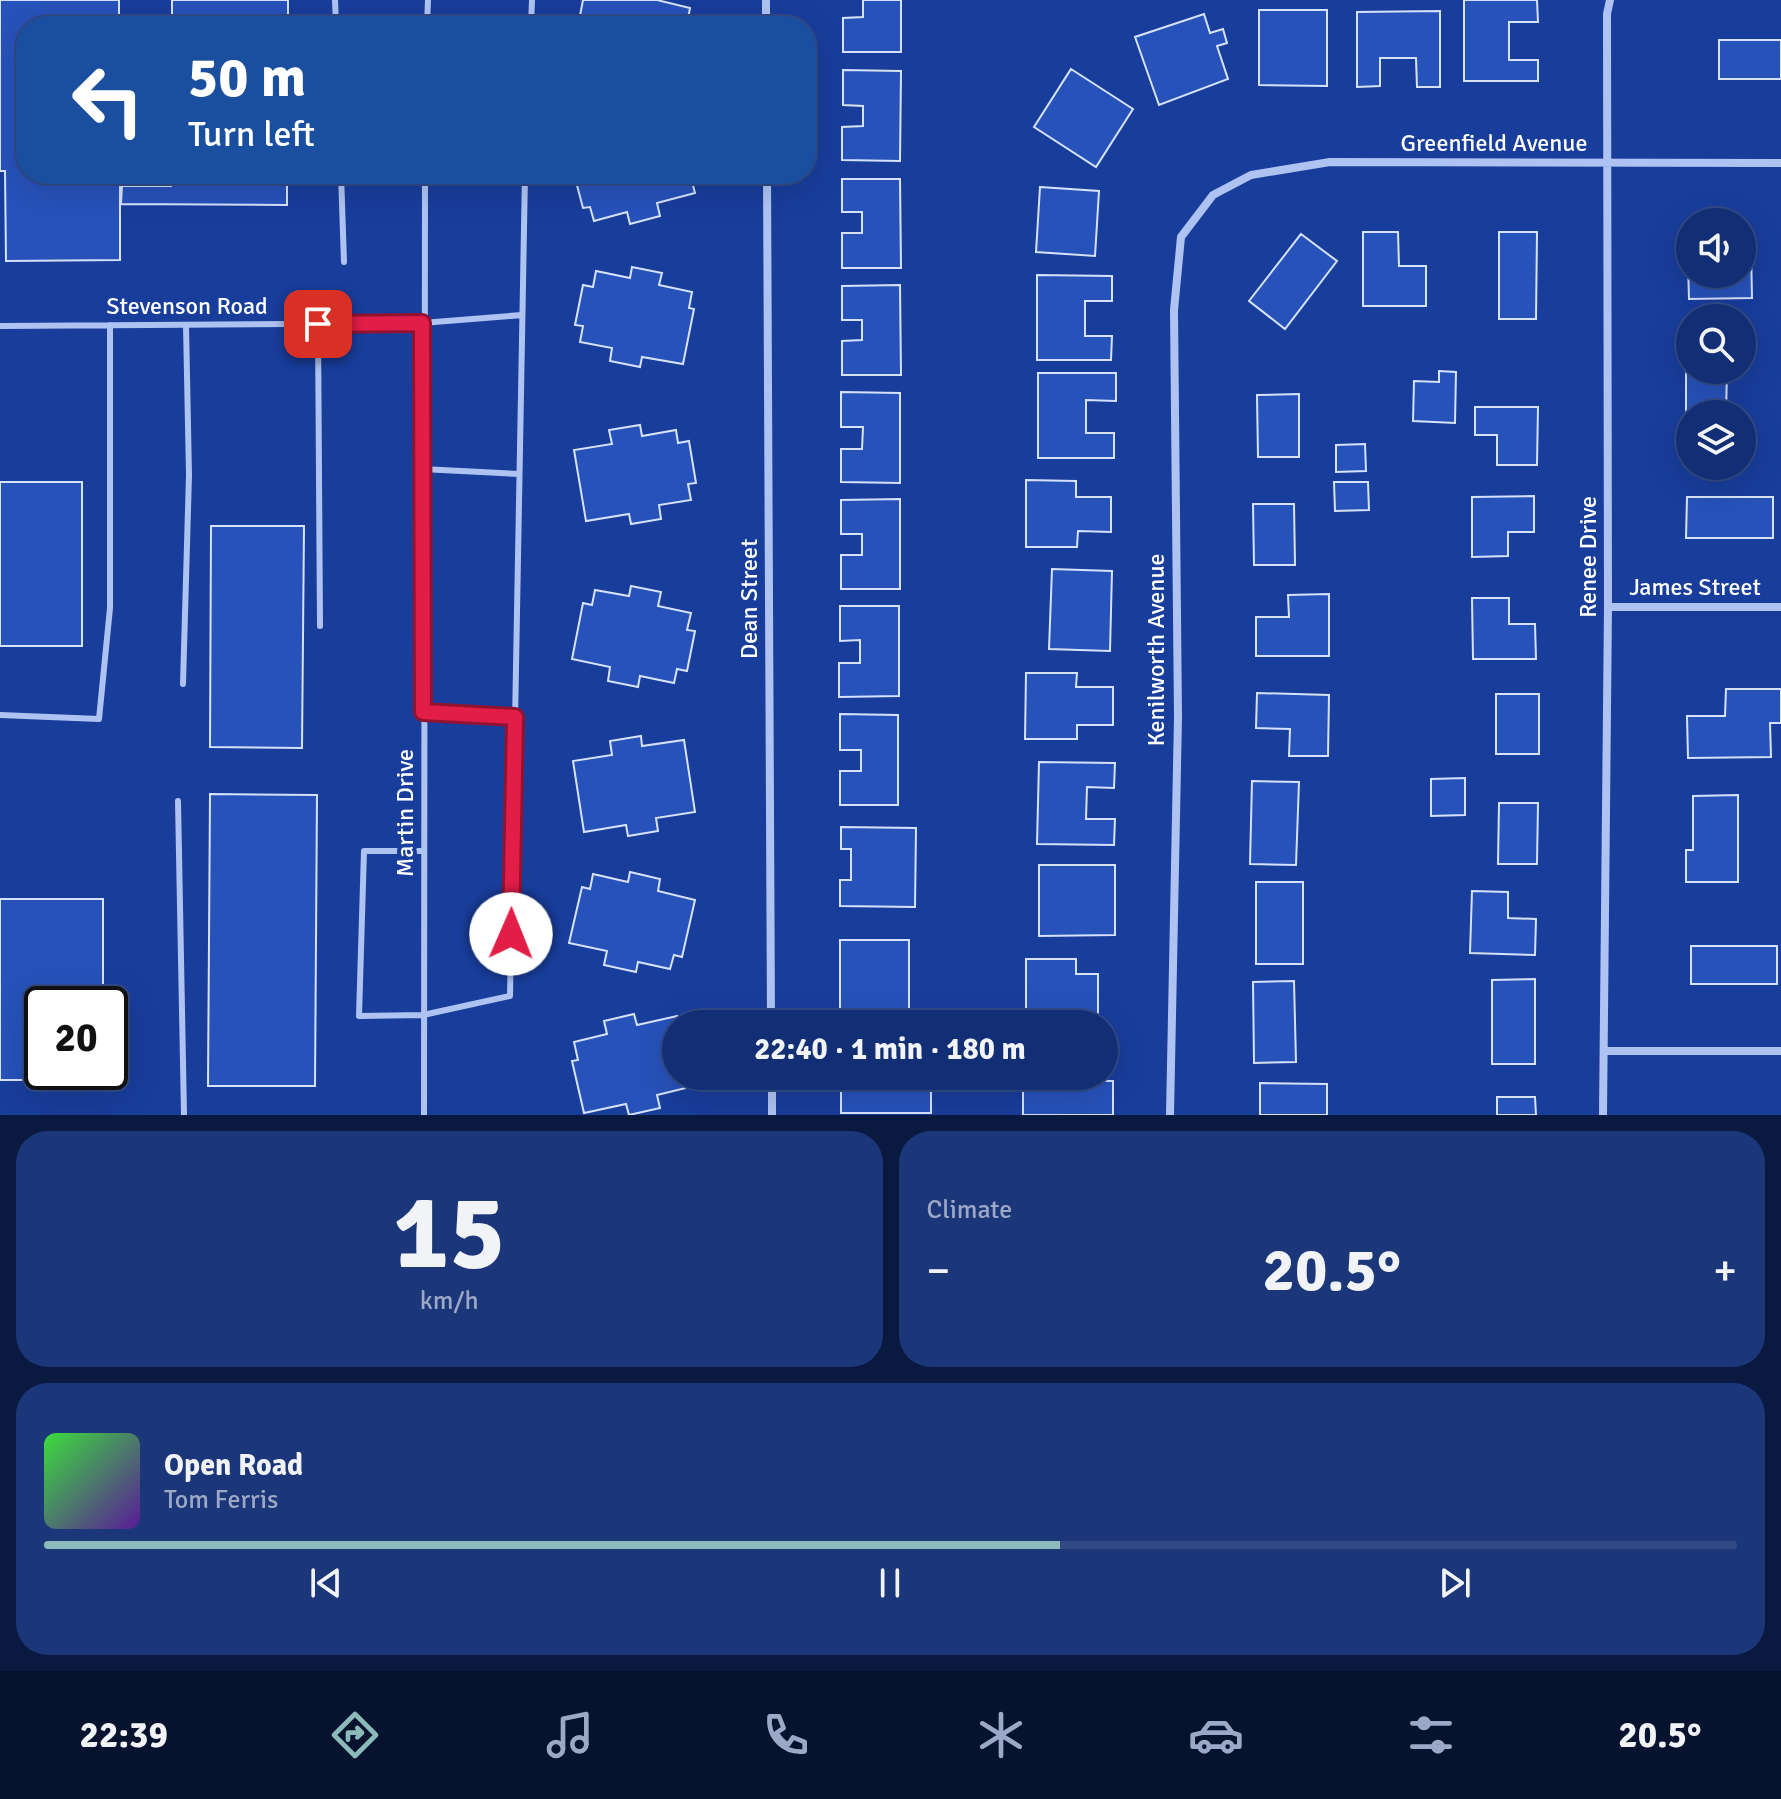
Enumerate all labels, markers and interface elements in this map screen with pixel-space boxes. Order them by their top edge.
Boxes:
text: 50 m [188,43,306,112]
icon: left [56,48,160,152]
text: Turn left [188,112,315,157]
street label: Greenfield Avenue [1401,128,1587,158]
map controls [1676,208,1756,480]
button: sound [1676,208,1756,288]
pin [284,290,352,358]
street label: Stevenson Road [106,291,268,321]
icon: arrive [296,302,340,346]
button: search [1676,304,1756,384]
button: layers [1676,400,1756,480]
street label: Renee Drive [1573,496,1603,618]
street label: Dean Street [734,539,764,659]
street label: Kenilworth Avenue [1141,553,1171,747]
street label: James Street [1629,572,1761,602]
street label: Martin Drive [390,749,420,877]
position arrow [469,892,553,976]
speed limit sign: 20 [24,986,128,1090]
text: 22:40 · 1 min · 180 m [754,1031,1026,1068]
text: 15 [393,1169,505,1297]
text: Climate [927,1194,1012,1226]
text: 20.5° [1263,1234,1401,1308]
text: − [927,1244,950,1298]
text: + [1713,1244,1737,1298]
text: km/h [420,1285,479,1317]
text: Open Road [164,1447,303,1484]
text: Tom Ferris [164,1484,278,1516]
icon: previous [304,1561,348,1605]
icon: pause [868,1561,912,1605]
icon: next [1433,1561,1477,1605]
icon: directions [327,1707,383,1763]
icon: music [542,1707,598,1763]
icon: phone [758,1707,814,1763]
icon: climate [973,1707,1029,1763]
icon: car [1188,1707,1244,1763]
icon: filters [1403,1707,1459,1763]
text: 22:39 [80,1713,168,1758]
text: 20.5° [1618,1713,1701,1758]

